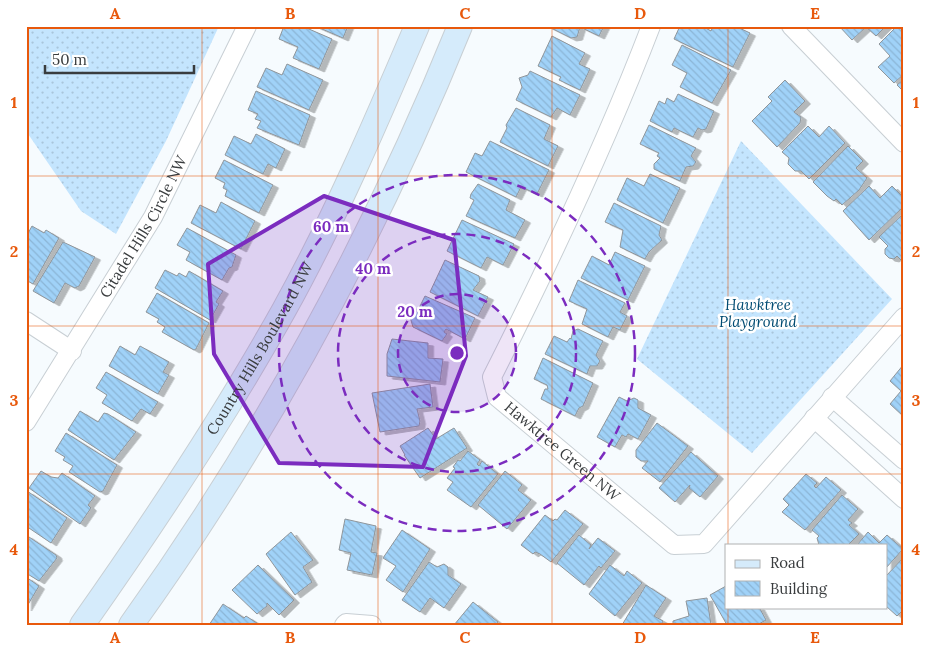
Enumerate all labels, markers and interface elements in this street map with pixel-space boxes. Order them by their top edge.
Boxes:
text: A [110,3,121,23]
text: B [285,3,296,23]
text: C [459,3,471,23]
text: D [634,3,646,23]
text: E [810,3,820,23]
scale bar [45,42,194,74]
text: 50 m [52,50,87,69]
text: 1 [11,92,17,112]
text: 1 [913,92,919,112]
street label: Citadel Hills Circle NW [95,152,191,301]
text: 60 m [313,217,349,236]
text: 2 [10,241,18,261]
text: 2 [912,241,920,261]
street label: Country Hills Boulevard NW [202,258,317,438]
text: 40 m [355,259,391,278]
park label: Hawktree Playground [719,295,798,331]
text: 20 m [397,302,433,321]
centre of rings [448,344,466,362]
text: 3 [10,390,19,410]
text: 3 [912,390,921,410]
street label: Hawktree Green NW [501,397,625,506]
text: 4 [10,539,19,559]
text: 4 [912,539,921,559]
legend [725,544,888,608]
text: Road [770,553,805,572]
text: Building [770,579,828,598]
text: A [110,627,121,647]
text: B [285,627,296,647]
text: C [459,627,471,647]
text: D [634,627,646,647]
text: E [810,627,820,647]

